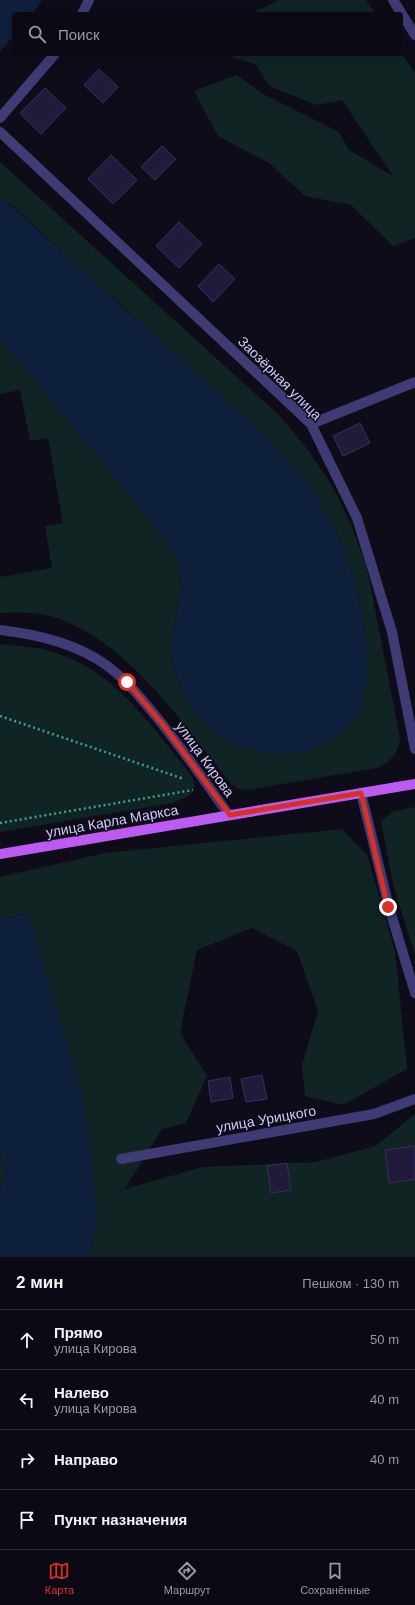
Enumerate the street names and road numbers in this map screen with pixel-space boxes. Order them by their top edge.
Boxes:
street label: Заозёрная улица [235,333,325,423]
street label: улица Кирова [172,718,238,800]
street label: улица Карла Маркса [45,801,180,841]
street label: улица Урицкого [215,1102,317,1136]

